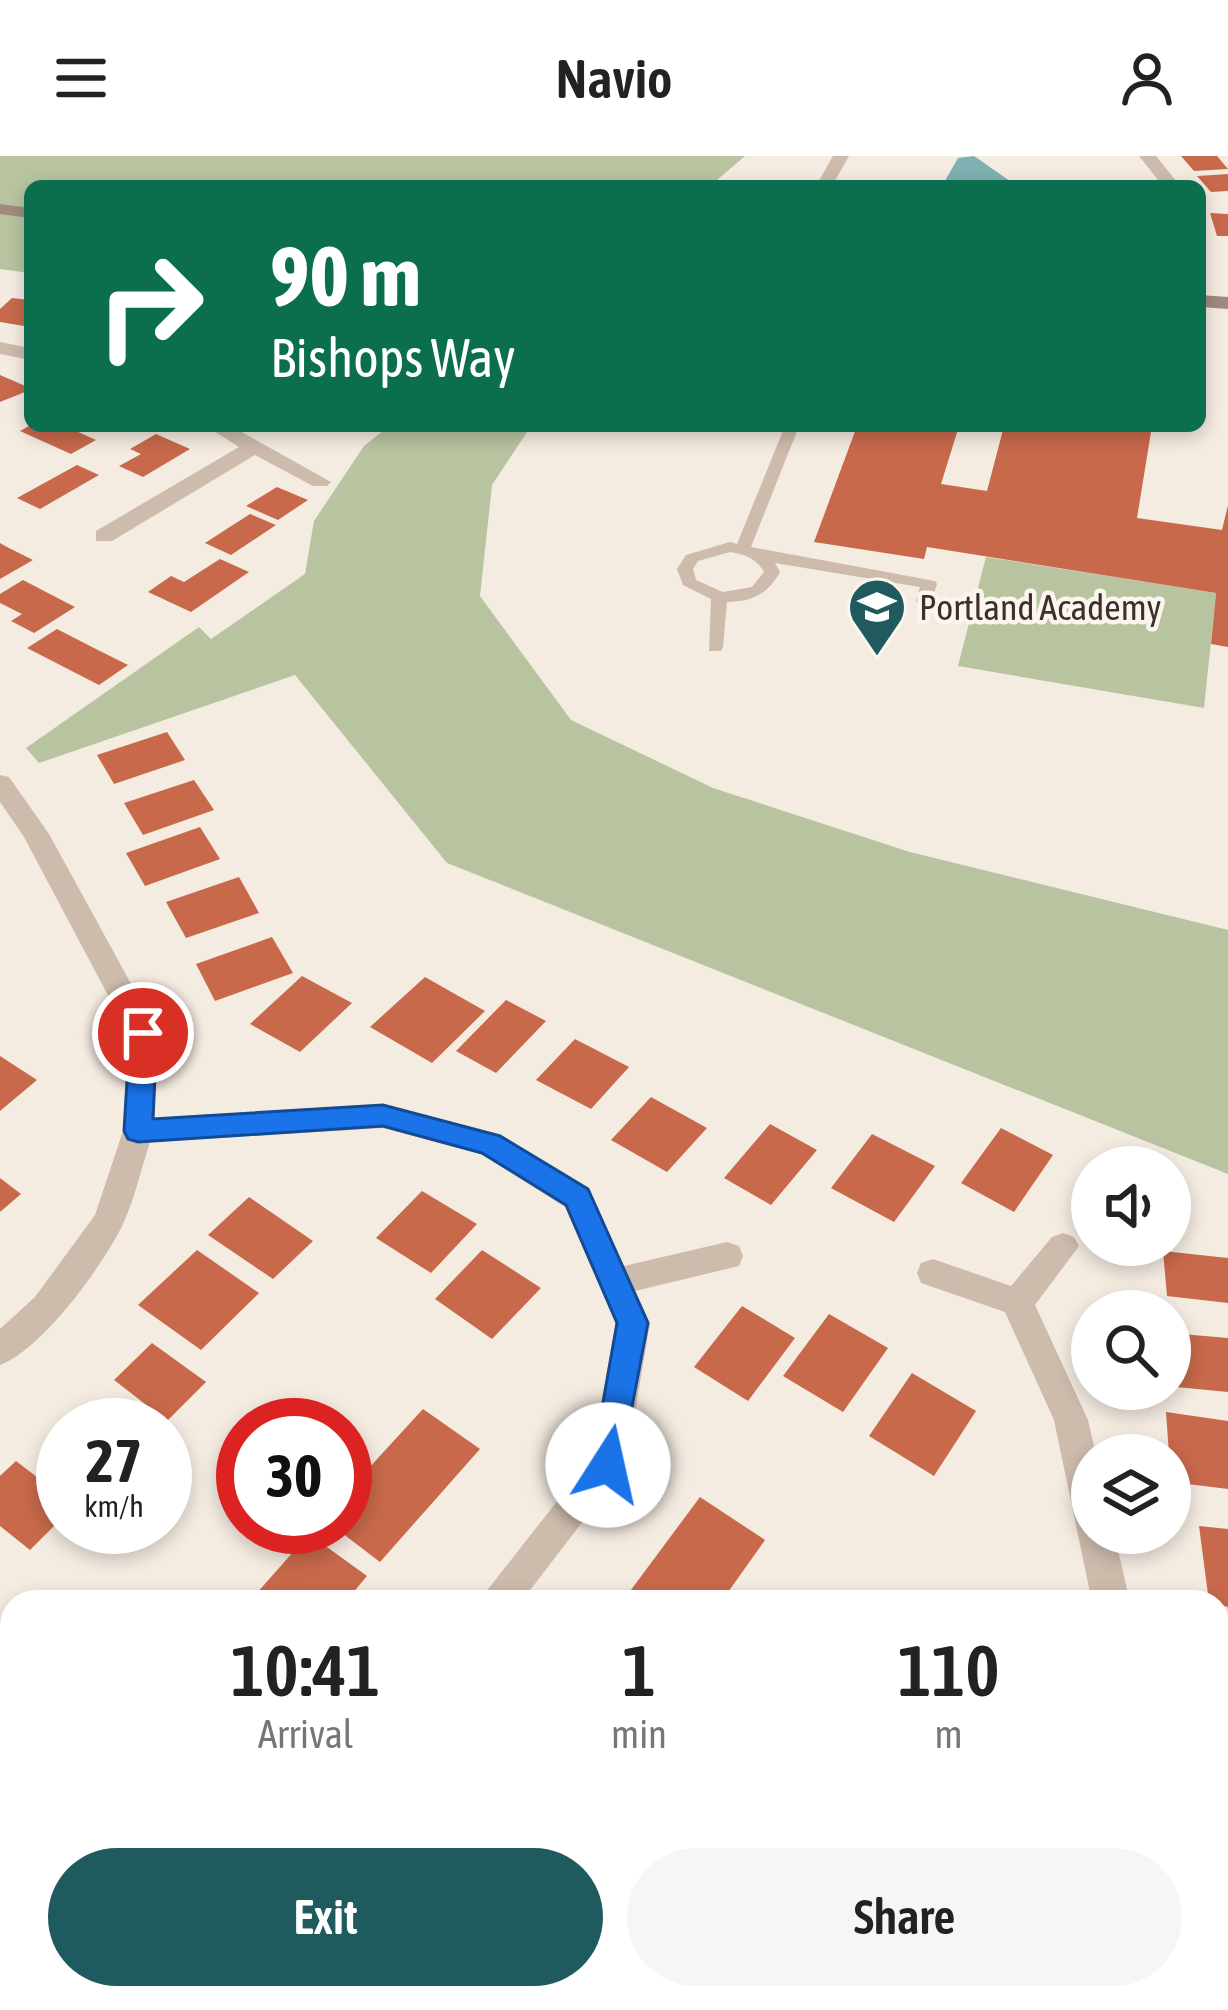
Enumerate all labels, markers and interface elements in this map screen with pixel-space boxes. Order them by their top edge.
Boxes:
icon: menu [48,45,114,111]
icon: person [1114,45,1180,111]
text: Navio [555,48,673,109]
icon: right [72,228,228,384]
text: 90 m [270,228,421,324]
text: Bishops Way [270,327,516,388]
school or university icon: Portland Academy [846,576,908,658]
place label: Portland Academy [919,586,1161,628]
pin [92,982,194,1084]
icon: arrive [110,1000,176,1066]
map controls [1071,1146,1191,1554]
button: sound [1071,1146,1191,1266]
button: search [1071,1290,1191,1410]
speed limit sign: 30 [216,1398,372,1554]
position arrow [545,1402,671,1528]
text: 27 [86,1426,142,1495]
button: layers [1071,1434,1191,1554]
text: km/h [84,1489,144,1523]
text: 10:41 [231,1629,380,1711]
text: 1 [622,1629,656,1711]
text: 110 [898,1629,999,1711]
text: Arrival [258,1712,353,1756]
text: min [611,1712,667,1756]
text: m [934,1712,963,1756]
button: Exit [48,1848,603,1986]
button: Share [627,1848,1182,1986]

